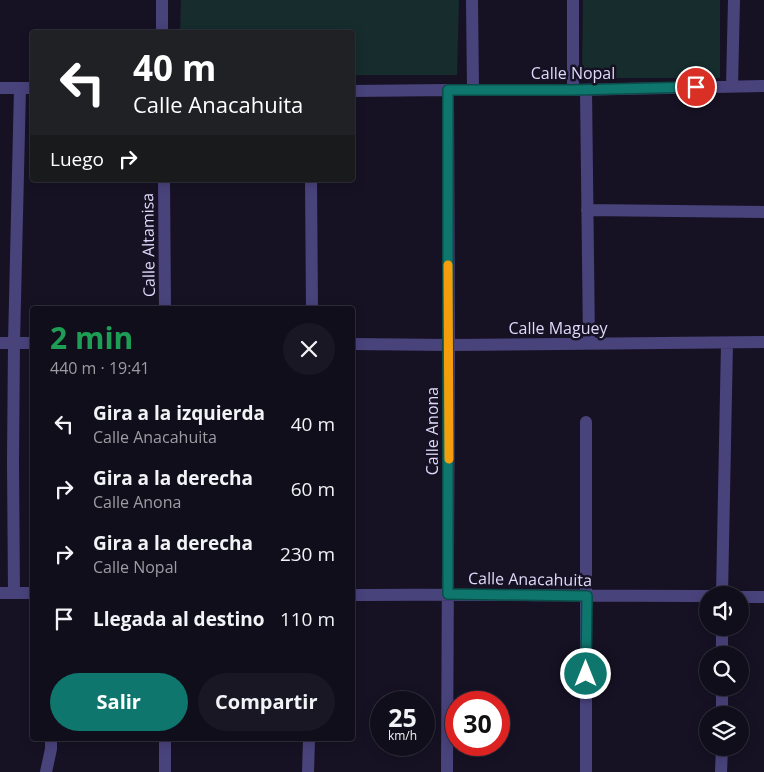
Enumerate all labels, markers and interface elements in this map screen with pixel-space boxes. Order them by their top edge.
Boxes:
text: 40 m [133,44,216,91]
icon: left [50,50,115,115]
street label: Calle Nopal [531,62,615,84]
pin [675,66,717,108]
icon: arrive [682,73,710,101]
text: Calle Anacahuita [133,89,303,119]
icon: right [114,145,142,173]
text: Luego [50,146,104,172]
street label: Calle Altamisa [136,193,160,297]
text: 2 min [50,317,133,358]
street label: Calle Maguey [509,317,608,339]
button: close [283,323,335,375]
text: 440 m · 19:41 [50,357,150,379]
street label: Calle Anona [421,387,443,475]
text: Gira a la izquierda [93,400,265,426]
icon: left [50,410,78,438]
text: 40 m [291,411,335,437]
text: Calle Anacahuita [93,426,217,448]
text: Gira a la derecha [93,465,253,491]
icon: right [50,475,78,503]
text: 60 m [291,476,335,502]
text: Calle Anona [93,491,181,513]
text: Gira a la derecha [93,530,253,556]
icon: right [50,540,78,568]
text: 230 m [280,541,335,567]
text: Calle Nopal [93,556,178,578]
street label: Calle Anacahuita [468,567,592,591]
map controls [699,586,749,756]
button: sound [699,586,749,636]
icon: arrive [50,605,78,633]
text: Llegada al destino [93,606,265,632]
text: 110 m [280,606,335,632]
button: search [699,646,749,696]
position arrow [559,647,611,699]
button: Salir [50,673,188,731]
button: Compartir [198,673,335,731]
speed limit sign: 30 [445,691,510,756]
text: 25 [388,700,417,734]
button: layers [699,706,749,756]
text: km/h [388,727,417,744]

